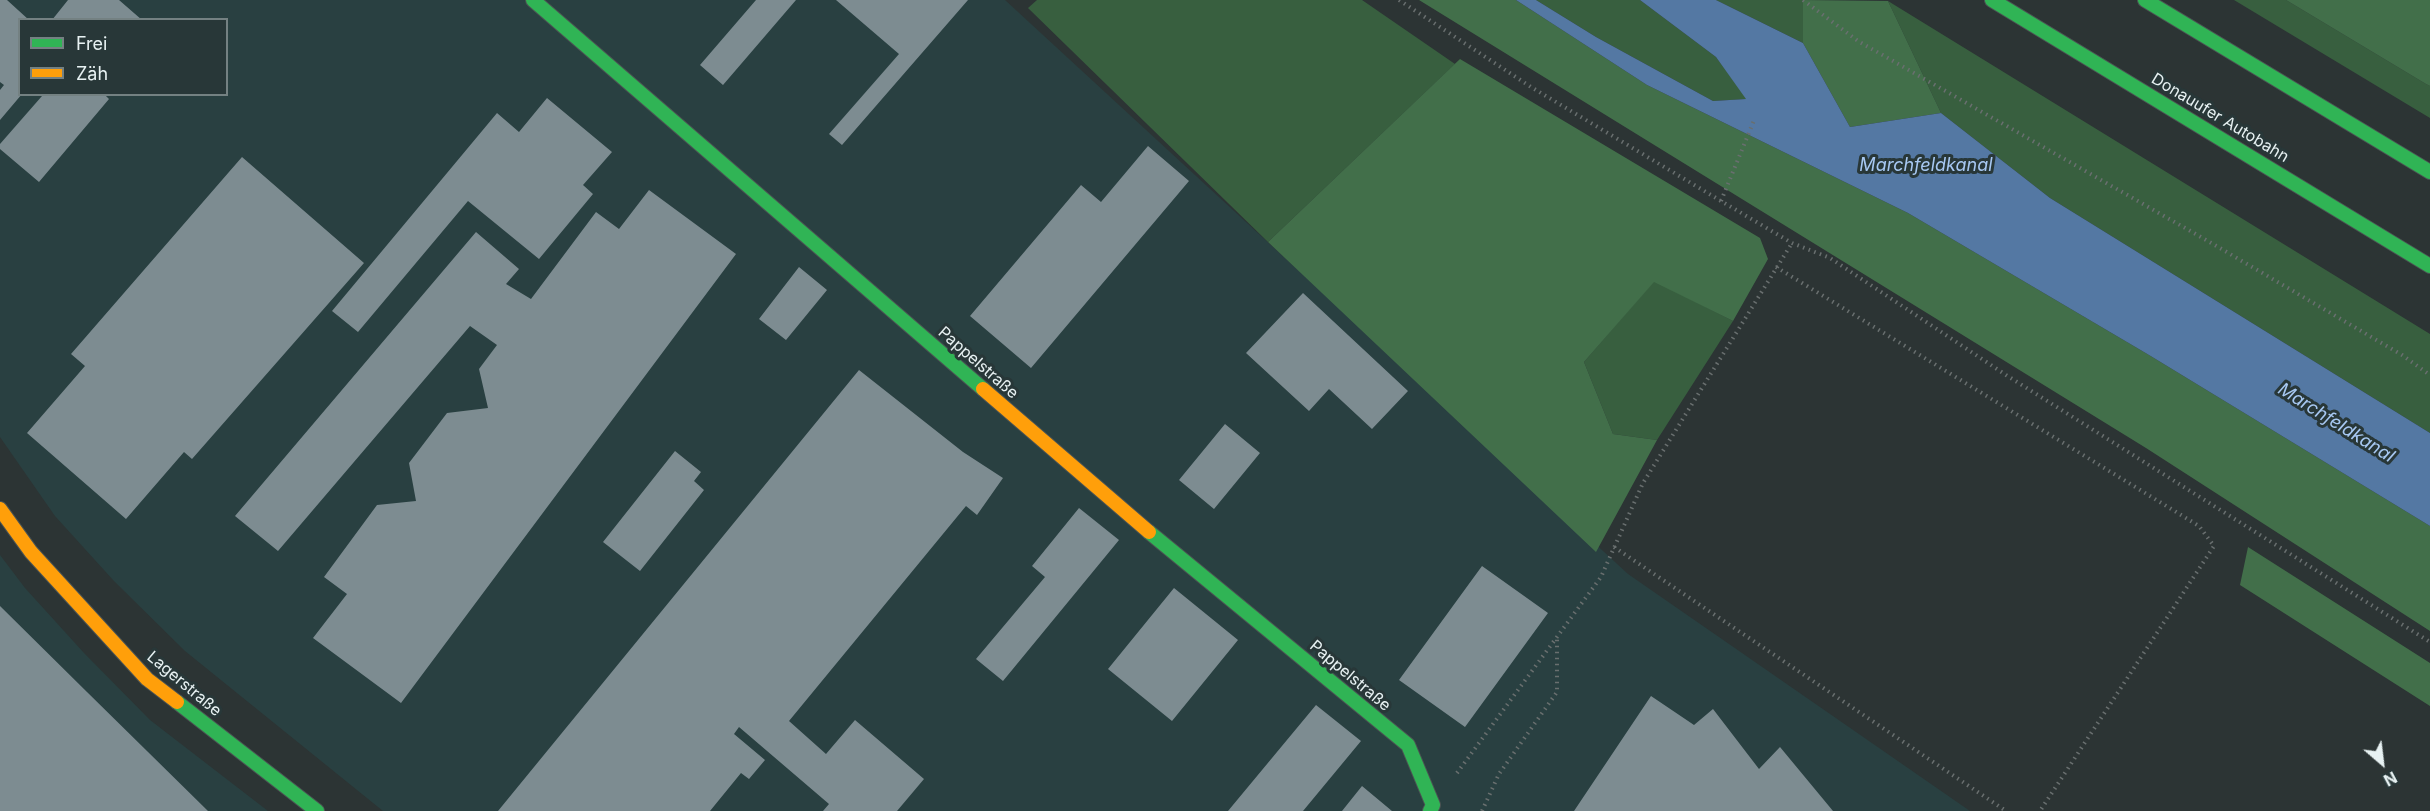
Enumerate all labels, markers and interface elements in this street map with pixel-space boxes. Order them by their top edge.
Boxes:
legend [18,18,228,96]
text: Frei [76,33,107,54]
text: Zäh [76,63,108,84]
street label: Donauufer Autobahn [2148,69,2292,167]
water label: Marchfeldkanal [1859,155,1993,177]
street label: Pappelstraße [934,323,1022,403]
water label: Marchfeldkanal [2274,379,2398,467]
street label: Pappelstraße [1306,637,1394,715]
street label: Lagerstraße [143,647,225,721]
north arrow [2352,733,2412,793]
text: N [2380,767,2401,791]

